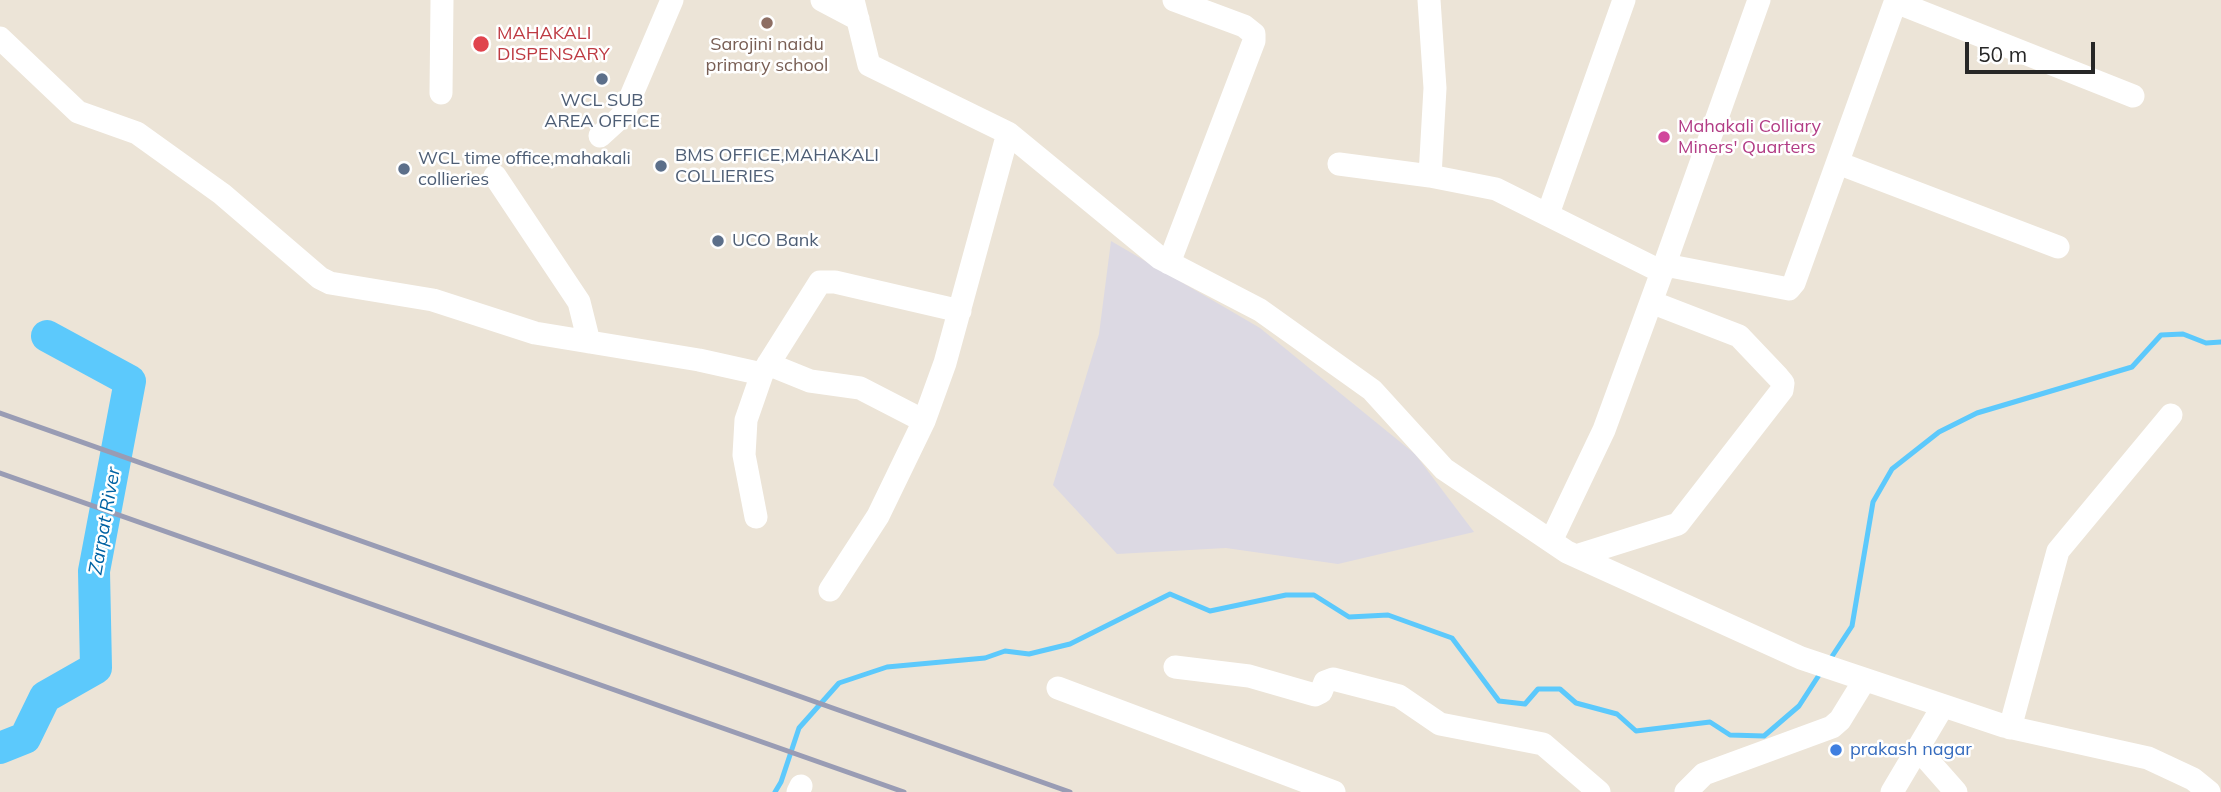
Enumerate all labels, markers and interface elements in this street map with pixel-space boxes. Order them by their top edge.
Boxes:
marker: Sarojini naidu primary school [759,15,775,31]
place label: MAHAKALI DISPENSARY [497,23,610,66]
scale bar [1969,28,2098,72]
marker: MAHAKALI DISPENSARY [471,34,491,54]
place label: Sarojini naidu primary school [706,34,828,76]
text: 50 m [1978,41,2027,67]
marker: WCL SUB AREA OFFICE [594,71,610,87]
place label: WCL SUB AREA OFFICE [544,90,660,132]
place label: Mahakali Colliary Miners' Quarters [1678,116,1821,158]
marker: Mahakali Colliary Miners' Quarters [1656,129,1672,145]
place label: BMS OFFICE,MAHAKALI COLLIERIES [675,145,879,188]
place label: WCL time office,mahakali collieries [418,148,631,190]
marker: BMS OFFICE,MAHAKALI COLLIERIES [653,158,669,174]
marker: WCL time office,mahakali collieries [396,161,412,177]
place label: UCO Bank [732,230,819,252]
marker: UCO Bank [710,233,726,249]
water label: Zarpat River [84,465,126,577]
place label: prakash nagar [1850,739,1972,761]
marker: prakash nagar [1828,742,1844,758]

